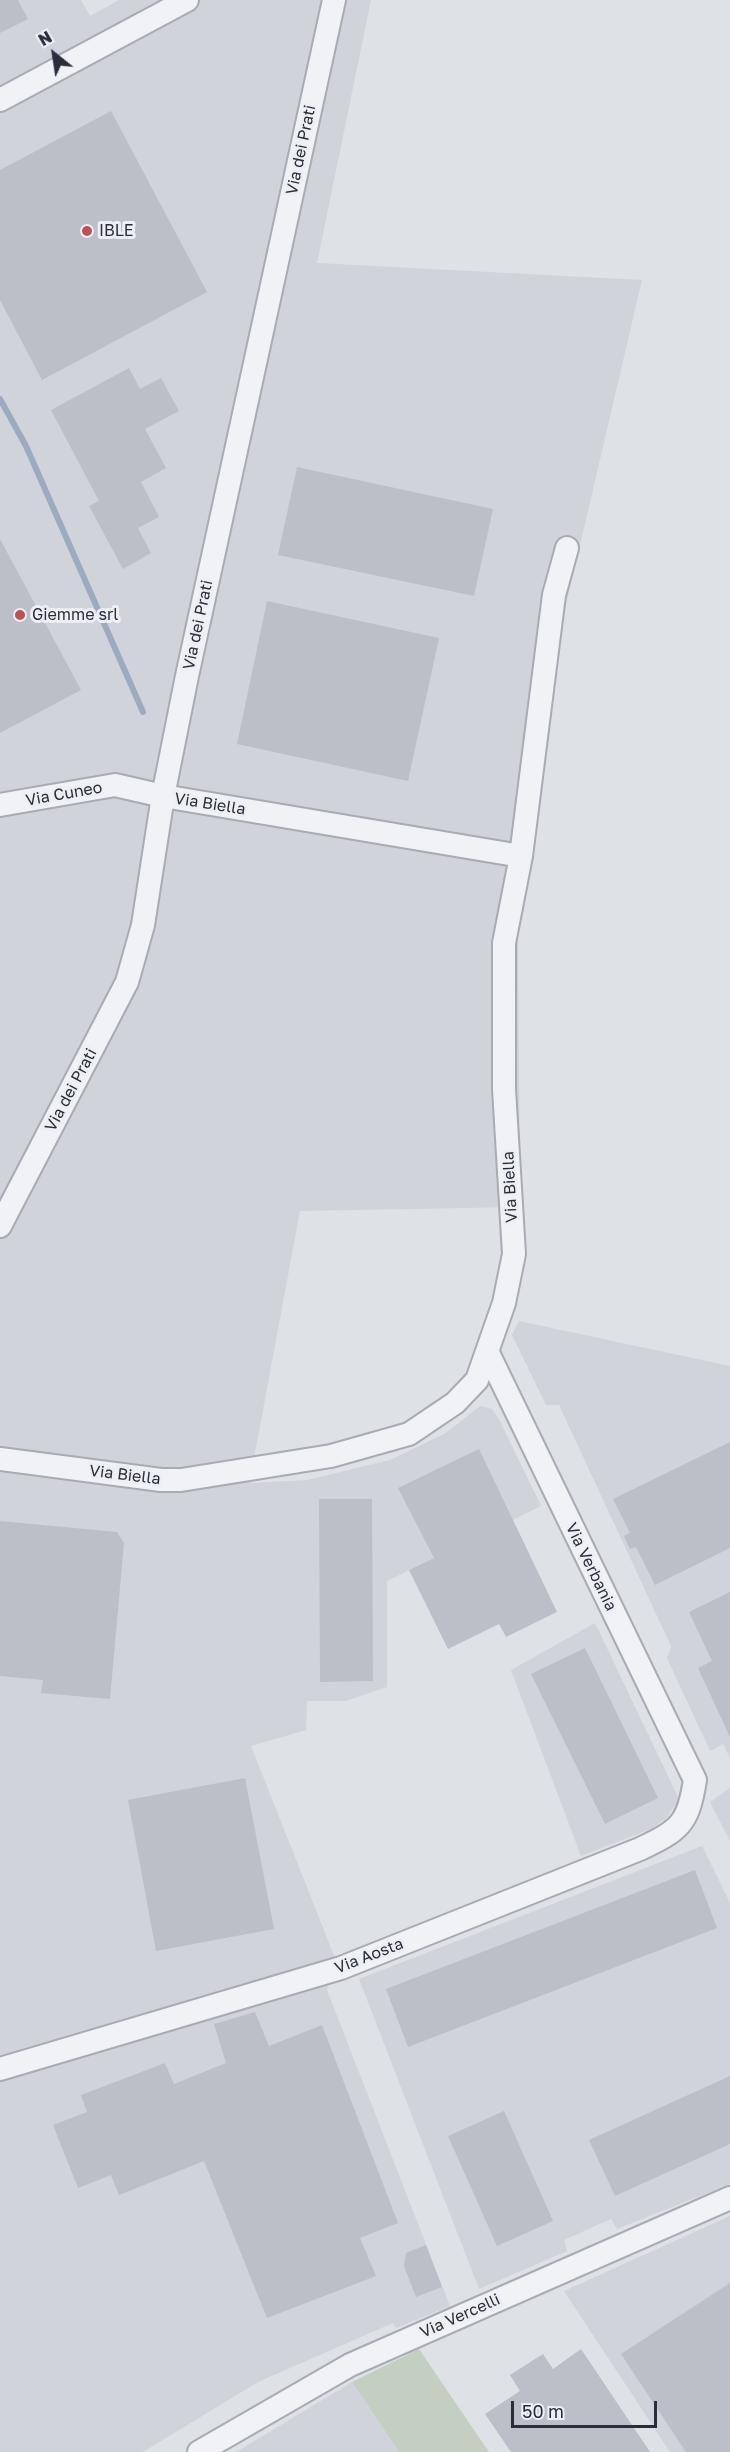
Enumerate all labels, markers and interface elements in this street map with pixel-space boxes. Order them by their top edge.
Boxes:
north arrow [24,24,84,84]
text: N [35,27,55,50]
street label: Via dei Prati [282,103,320,197]
place label: IBLE [99,221,134,241]
marker: IBLE [80,224,94,238]
street label: Via dei Prati [179,578,217,672]
place label: Giemme srl [32,605,118,625]
marker: Giemme srl [13,608,27,622]
street label: Via Cuneo [24,778,104,810]
street label: Via Biella [173,789,247,819]
street label: Via dei Prati [41,1045,101,1135]
street label: Via Biella [499,1151,521,1223]
street label: Via Biella [88,1461,162,1489]
street label: Via Verbania [561,1520,621,1614]
street label: Via Aosta [332,1934,406,1978]
street label: Via Vercelli [417,2290,503,2342]
scale bar [514,2389,660,2427]
text: 50 m [522,2400,564,2422]

